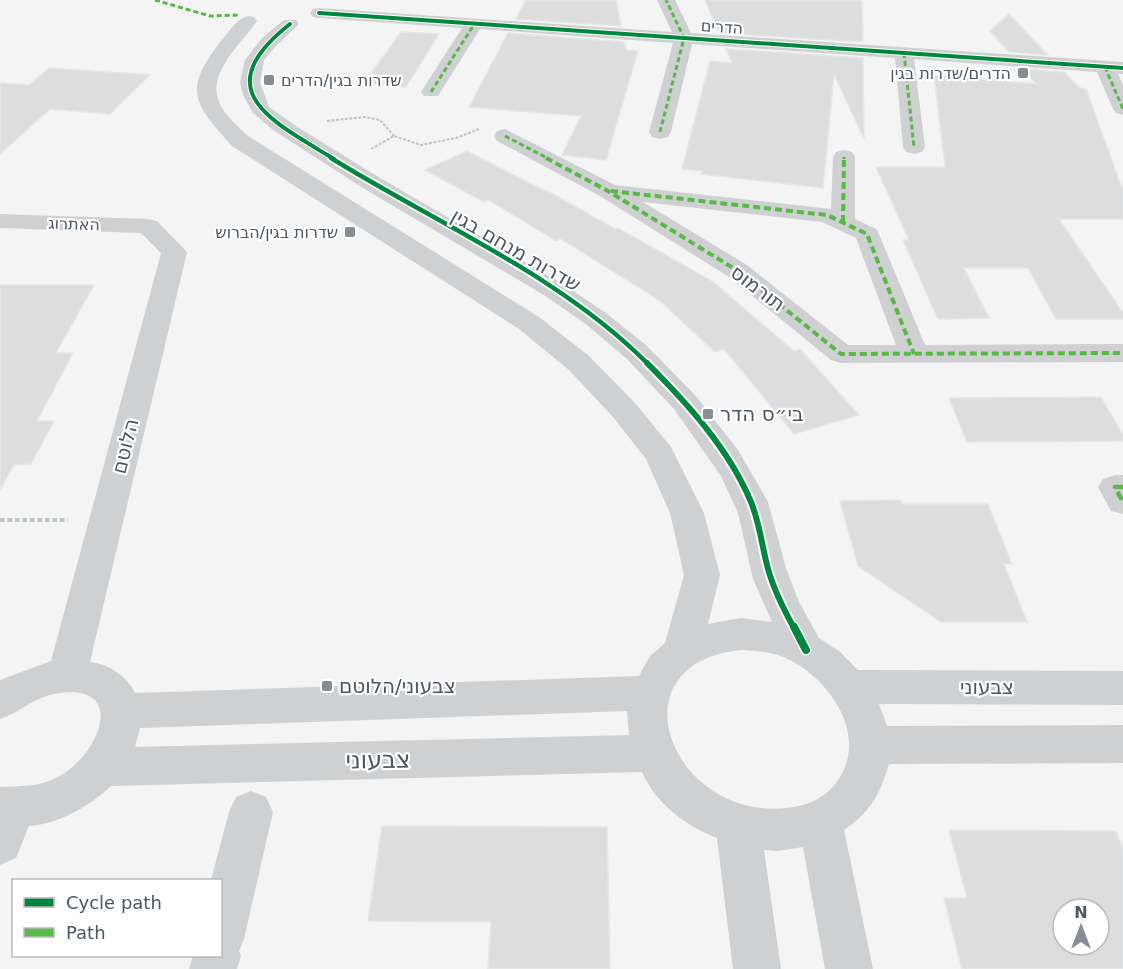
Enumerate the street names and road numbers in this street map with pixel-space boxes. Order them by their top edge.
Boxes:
street label: הדרים [700,16,744,38]
street label: שדרות מנחם בגין [447,203,585,297]
street label: האתרוג [48,214,100,234]
street label: תורמוס [726,260,790,316]
street label: הלוטם [107,416,143,476]
street label: צבעוני [960,675,1014,699]
street label: צבעוני [345,745,411,775]

